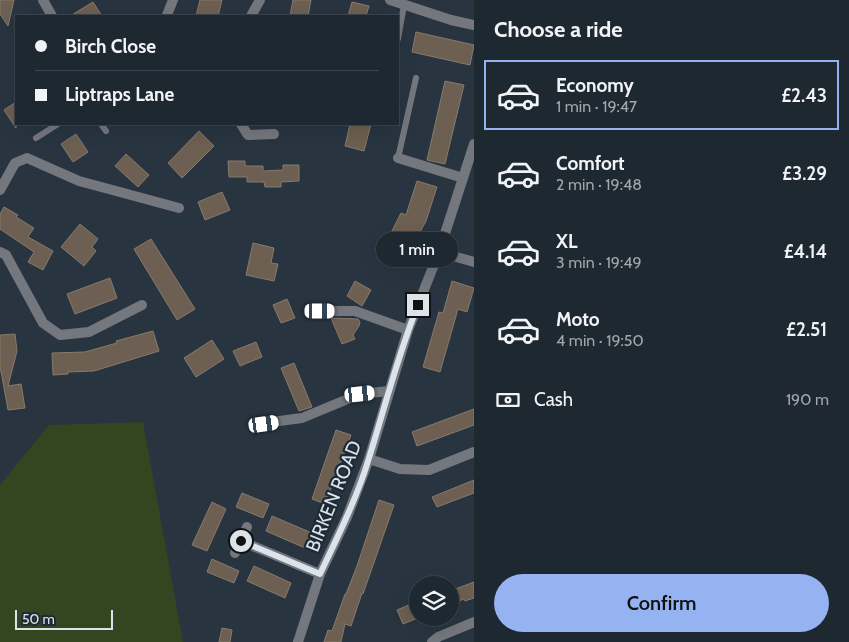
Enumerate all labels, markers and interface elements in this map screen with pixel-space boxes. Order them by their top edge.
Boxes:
text: Choose a ride [494,16,623,43]
text: Birch Close [65,35,156,58]
icon: car [496,73,541,118]
text: Economy [556,74,634,97]
text: Liptraps Lane [65,83,174,106]
text: £2.43 [781,84,827,107]
text: 1 min · 19:47 [556,97,637,116]
icon: car [496,151,541,196]
text: Comfort [556,152,625,175]
text: £3.29 [782,162,827,185]
text: 2 min · 19:48 [556,175,642,194]
icon: car [496,229,541,274]
text: XL [556,230,577,253]
callout: 1 min [377,232,459,268]
text: 1 min [399,240,435,259]
text: £4.14 [784,240,827,263]
text: 3 min · 19:49 [556,253,642,272]
route end [407,294,429,316]
car [305,304,335,319]
icon: car [496,307,541,352]
text: Moto [556,308,600,331]
text: £2.51 [786,318,827,341]
text: 4 min · 19:50 [556,331,644,350]
car [344,385,375,403]
icon: cash [494,386,522,414]
text: Cash [534,388,573,411]
text: 190 m [786,390,829,409]
car [248,414,279,434]
street label: BIRKEN ROAD [301,437,366,555]
route start [230,530,252,552]
button: Confirm [494,574,829,632]
map controls [409,576,459,626]
button: layers [409,576,459,626]
scale bar [15,607,112,630]
text: 50 m [22,610,55,628]

